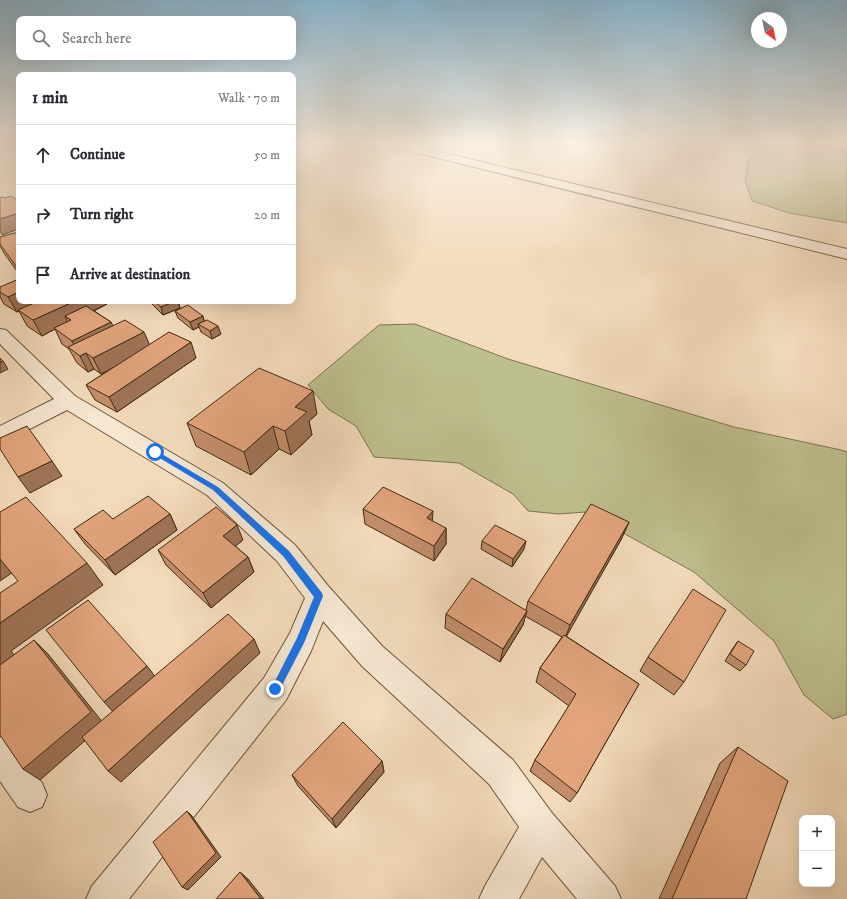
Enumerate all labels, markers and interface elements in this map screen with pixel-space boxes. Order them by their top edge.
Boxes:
north arrow [751,12,787,48]
search box [16,16,296,60]
icon: search [30,27,52,49]
text: Search here [62,29,131,48]
text: 1 min [32,87,68,109]
text: Walk · 70 m [218,90,280,106]
icon: ahead [32,144,54,166]
text: Continue [70,145,125,164]
text: 50 m [254,147,280,163]
icon: right [32,204,54,226]
text: Turn right [70,205,133,224]
text: 20 m [254,207,280,223]
icon: arrive [32,264,54,286]
text: Arrive at destination [70,265,190,284]
route start [146,443,164,461]
route end [266,680,284,698]
map controls [799,815,835,887]
button: + [799,815,835,851]
button: − [799,851,835,887]

